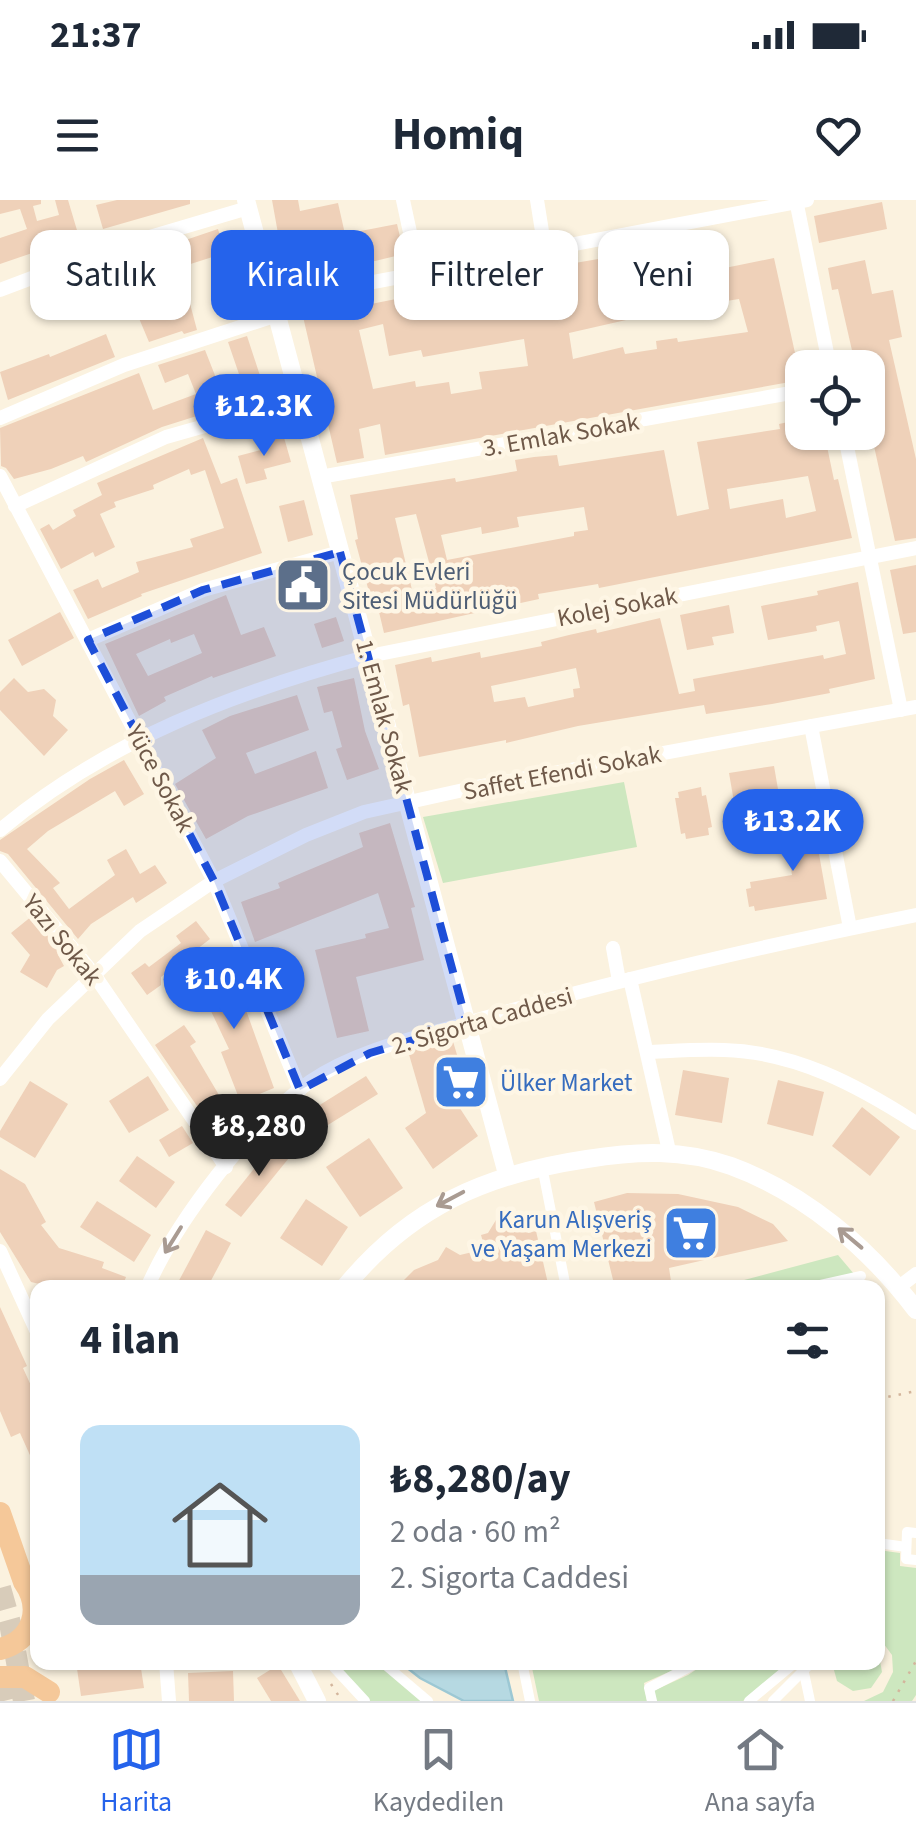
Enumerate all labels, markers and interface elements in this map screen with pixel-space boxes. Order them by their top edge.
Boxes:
text: 21:37 [50,8,142,62]
text: Homiq [392,103,524,167]
icon: menu [50,108,105,163]
icon: heart [811,108,866,163]
chip: Satılık [30,230,191,320]
chip: Kiralık [211,230,374,320]
chip: Filtreler [394,230,578,320]
chip: Yeni [598,230,729,320]
map controls [785,350,885,450]
button: locate [785,350,885,450]
pin: ₺12.3K [183,374,345,459]
text: ₺12.3K [216,383,312,429]
street label: 3. Emlak Sokak [480,403,643,466]
place label: Çocuk Evleri Sitesi Müdürlüğü [342,554,518,619]
public building icon: Çocuk Evleri Sitesi Müdürlüğü [273,555,333,615]
street label: Kolej Sokak [554,578,681,636]
street label: 1. Emlak Sokak [346,635,422,798]
street label: Yüce Sokak [116,718,204,839]
street label: Saffet Efendi Sokak [460,736,665,810]
pin: ₺13.2K [712,789,874,874]
text: ₺13.2K [745,798,841,844]
street label: Yazı Sokak [13,885,111,994]
pin: ₺10.4K [153,947,315,1032]
text: ₺10.4K [186,956,282,1002]
street label: 2. Sigorta Caddesi [388,978,577,1064]
supermarket icon: Ülker Market [431,1052,491,1112]
place label: Ülker Market [500,1065,633,1101]
pin: ₺8,280 [178,1094,340,1179]
text: ₺8,280 [212,1103,306,1149]
one-way arrow [436,1190,465,1210]
place label: Karun Alışveriş ve Yaşam Merkezi [471,1202,652,1267]
supermarket icon: Karun Alışveriş ve Yaşam Merkezi [661,1203,721,1263]
one-way arrow [163,1225,184,1253]
one-way arrow [838,1227,863,1250]
text: 4 ilan [80,1310,180,1370]
icon: filters [780,1313,835,1368]
text: ₺8,280/ay [390,1449,571,1509]
icon: home [160,1465,280,1585]
text: 2 oda · 60 m² [390,1509,561,1555]
text: 2. Sigorta Caddesi [390,1555,629,1601]
tab: Harita [100,1722,172,1822]
tab: Kaydedilen [373,1722,504,1822]
tab: Ana sayfa [705,1722,816,1822]

